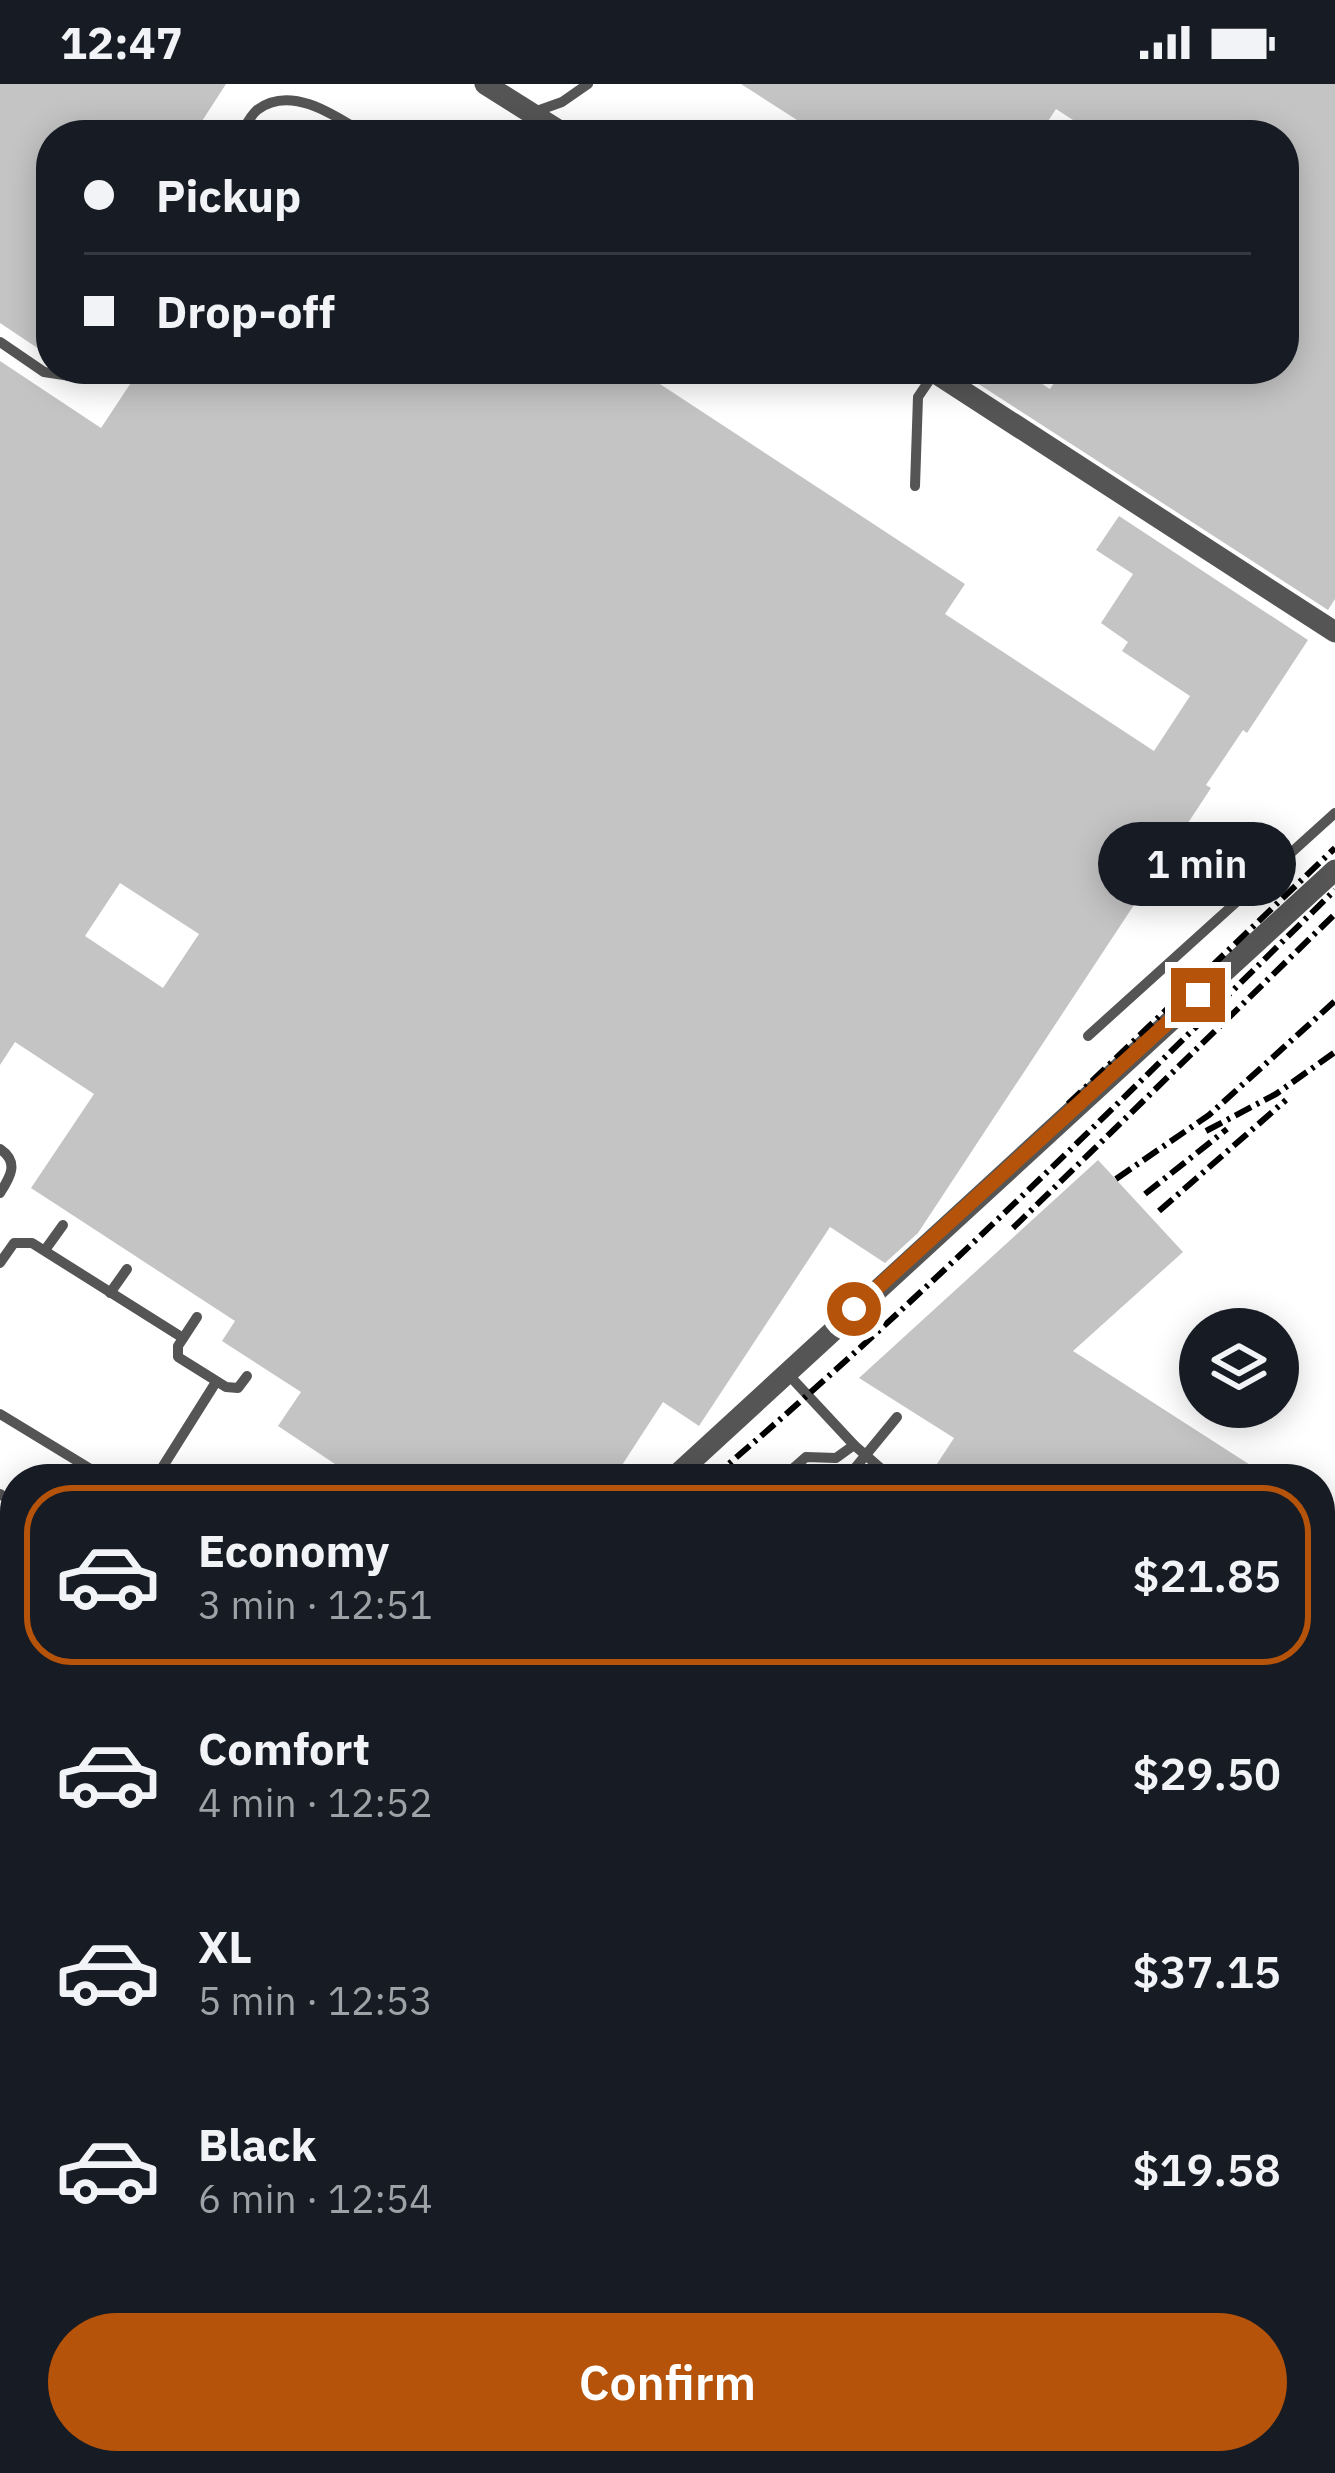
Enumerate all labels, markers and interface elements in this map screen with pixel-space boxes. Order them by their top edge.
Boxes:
text: 12:47 [60,13,183,71]
text: Pickup [156,166,301,224]
text: Drop-off [156,282,335,340]
callout: 1 min [1099,821,1297,905]
text: 1 min [1147,838,1247,889]
route end [1171,968,1225,1022]
route start [827,1282,881,1336]
map controls [1179,1308,1299,1428]
button: layers [1179,1308,1299,1428]
icon: car [54,1521,162,1629]
text: Economy [198,1521,389,1579]
text: $21.85 [1133,1546,1281,1604]
text: 3 min · 12:51 [198,1579,433,1630]
icon: car [54,1719,162,1827]
text: Comfort [198,1719,370,1777]
text: $29.50 [1133,1744,1281,1802]
text: 4 min · 12:52 [198,1777,433,1828]
icon: car [54,1917,162,2025]
text: XL [198,1917,252,1975]
text: $37.15 [1133,1942,1281,2000]
text: 5 min · 12:53 [198,1975,433,2026]
icon: car [54,2115,162,2223]
text: Black [198,2115,317,2173]
text: $19.58 [1133,2140,1281,2198]
text: 6 min · 12:54 [198,2173,433,2224]
button: Confirm [48,2313,1287,2451]

